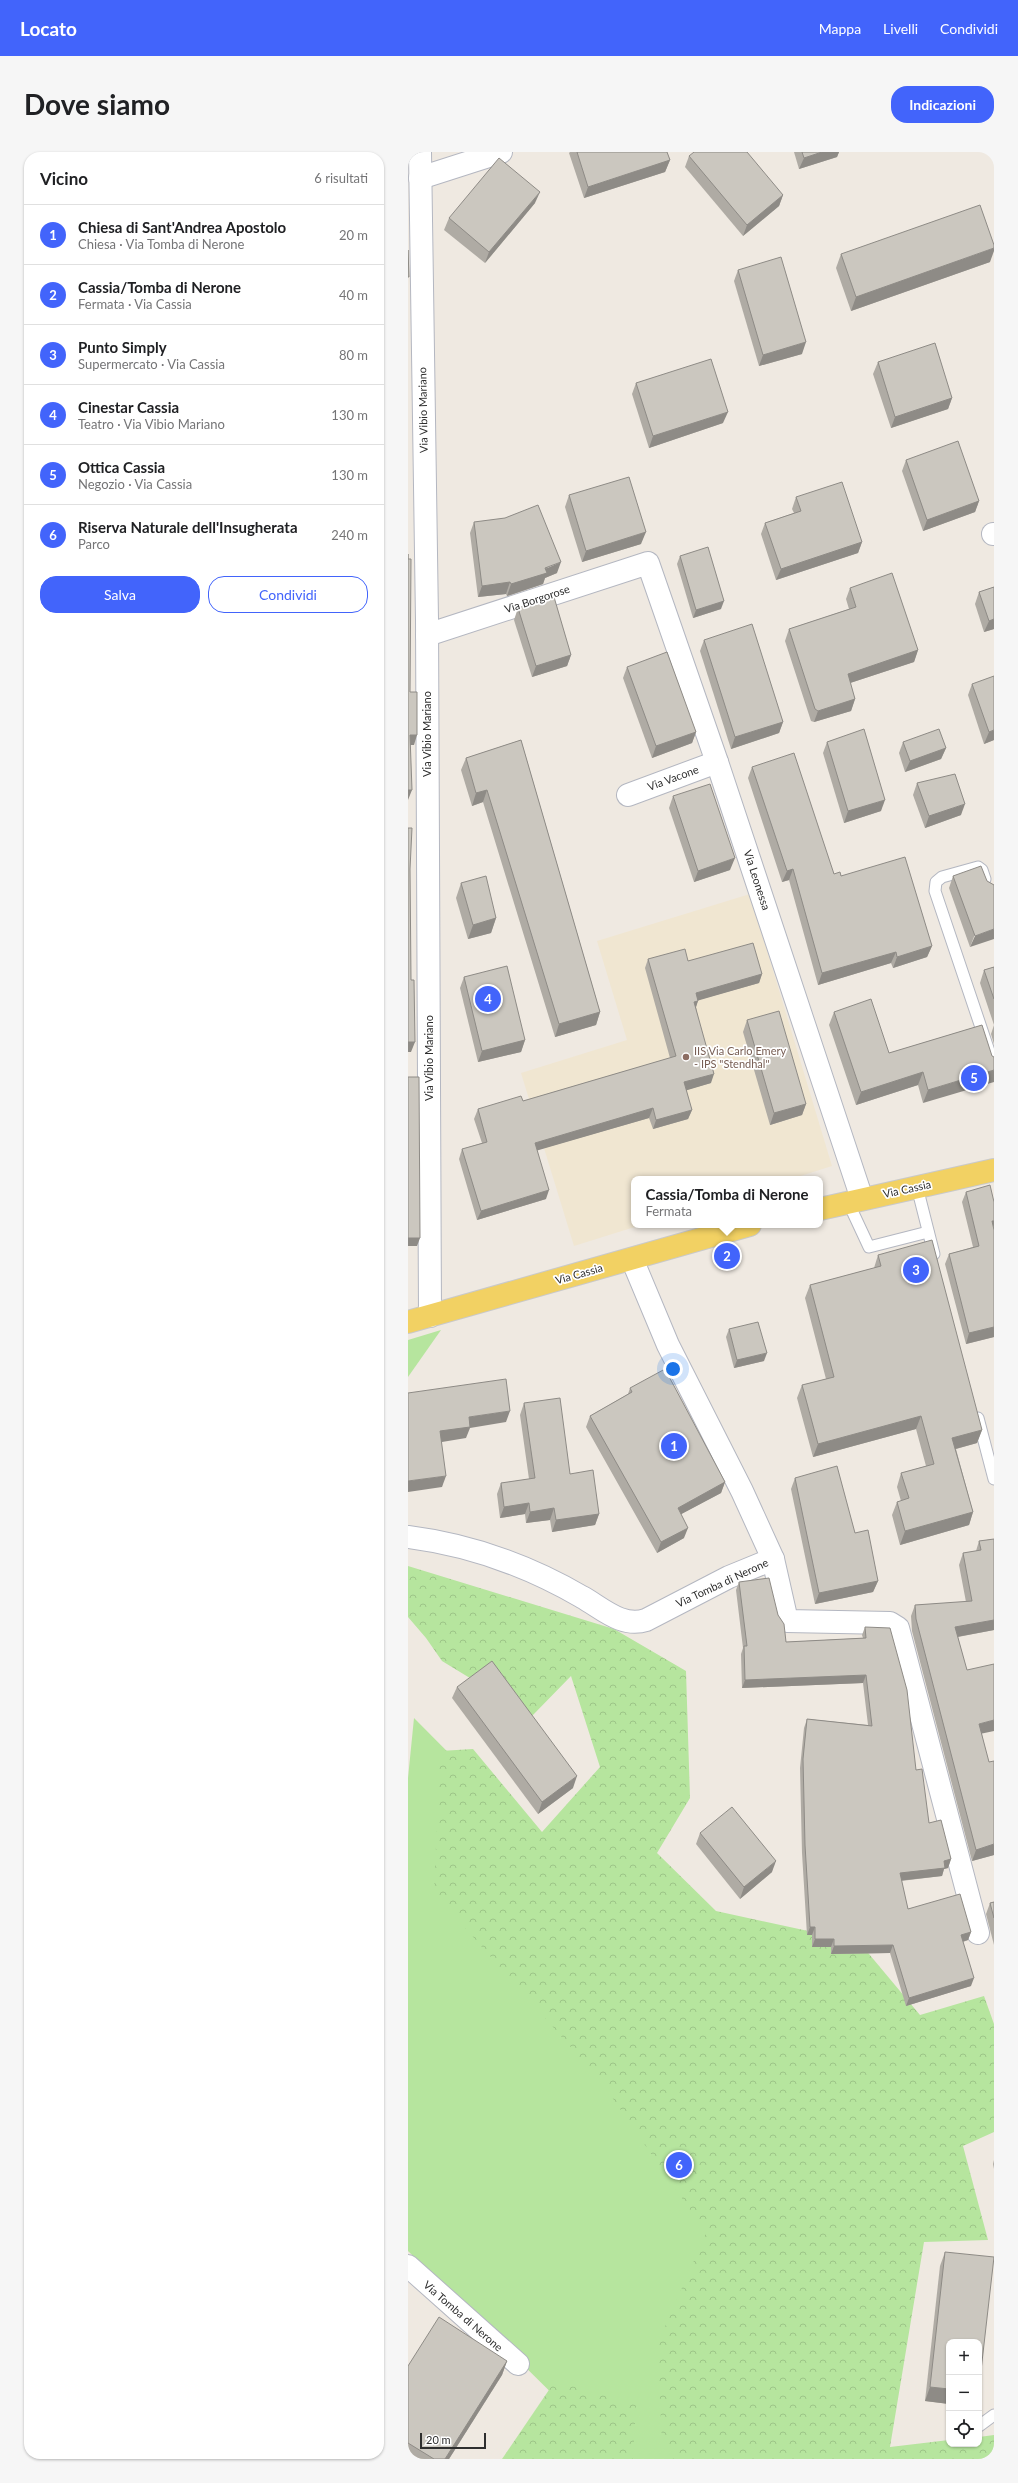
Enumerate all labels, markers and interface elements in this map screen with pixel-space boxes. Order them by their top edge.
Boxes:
text: Locato [20,17,77,40]
text: Mappa [819,20,861,37]
text: Livelli [883,20,918,37]
text: Condividi [940,20,998,37]
button: Indicazioni [891,86,994,123]
text: Dove siamo [24,87,170,121]
text: Vicino [40,168,88,189]
text: 6 risultati [314,170,368,186]
text: Chiesa di Sant'Andrea Apostolo [78,218,286,236]
text: 1 [49,227,57,243]
text: 20 m [339,227,368,243]
text: Chiesa · Via Tomba di Nerone [78,236,244,252]
text: Cassia/Tomba di Nerone [78,278,241,296]
text: 2 [49,287,57,303]
text: 40 m [339,287,368,303]
text: Fermata · Via Cassia [78,296,192,312]
text: Punto Simply [78,338,167,356]
text: 3 [49,347,57,363]
text: 80 m [339,347,368,363]
text: Supermercato · Via Cassia [78,356,225,372]
street label: Via Vibio Mariano [415,367,430,453]
text: Cinestar Cassia [78,398,179,416]
text: 4 [49,407,57,423]
text: 130 m [331,407,368,423]
text: Teatro · Via Vibio Mariano [78,416,225,432]
text: Ottica Cassia [78,458,165,476]
text: 5 [49,467,57,483]
text: 130 m [331,467,368,483]
text: Negozio · Via Cassia [78,476,192,492]
text: Riserva Naturale dell'Insugherata [78,518,298,536]
text: 6 [49,527,57,543]
text: 240 m [331,527,368,543]
text: Parco [78,536,110,552]
button: Salva [40,576,200,613]
button: Condividi [208,576,368,613]
street label: Via Borgorose [503,582,571,615]
street label: Via Vibio Mariano [420,691,433,777]
street label: Via Vacone [646,762,700,793]
street label: Via Leonessa [742,848,773,912]
pin: 4 [475,984,501,1014]
street label: Via Vibio Mariano [422,1015,435,1101]
place label: IIS Via Carlo Emery - IPS "Stendhal" [694,1044,786,1070]
marker: IIS Via Carlo Emery - IPS "Stendhal" [681,1052,691,1062]
pin: 5 [961,1063,987,1093]
popup [631,1176,823,1228]
street label: Via Cassia [882,1177,932,1200]
text: Cassia/Tomba di Nerone [645,1185,809,1203]
text: Fermata [645,1203,692,1219]
pin: 2 [714,1241,740,1271]
pin: 3 [903,1255,929,1285]
street label: Via Cassia [554,1261,604,1286]
your location [663,1359,683,1379]
pin: 1 [661,1431,687,1461]
street label: Via Tomba di Nerone [673,1555,770,1610]
pin: 6 [666,2150,692,2180]
street label: Via Tomba di Nerone [421,2278,506,2354]
map controls [946,2339,982,2447]
button: + [946,2339,982,2375]
button: − [946,2375,982,2411]
button: locate [946,2411,982,2447]
scale bar [420,2431,486,2450]
text: 20 m [426,2433,451,2446]

